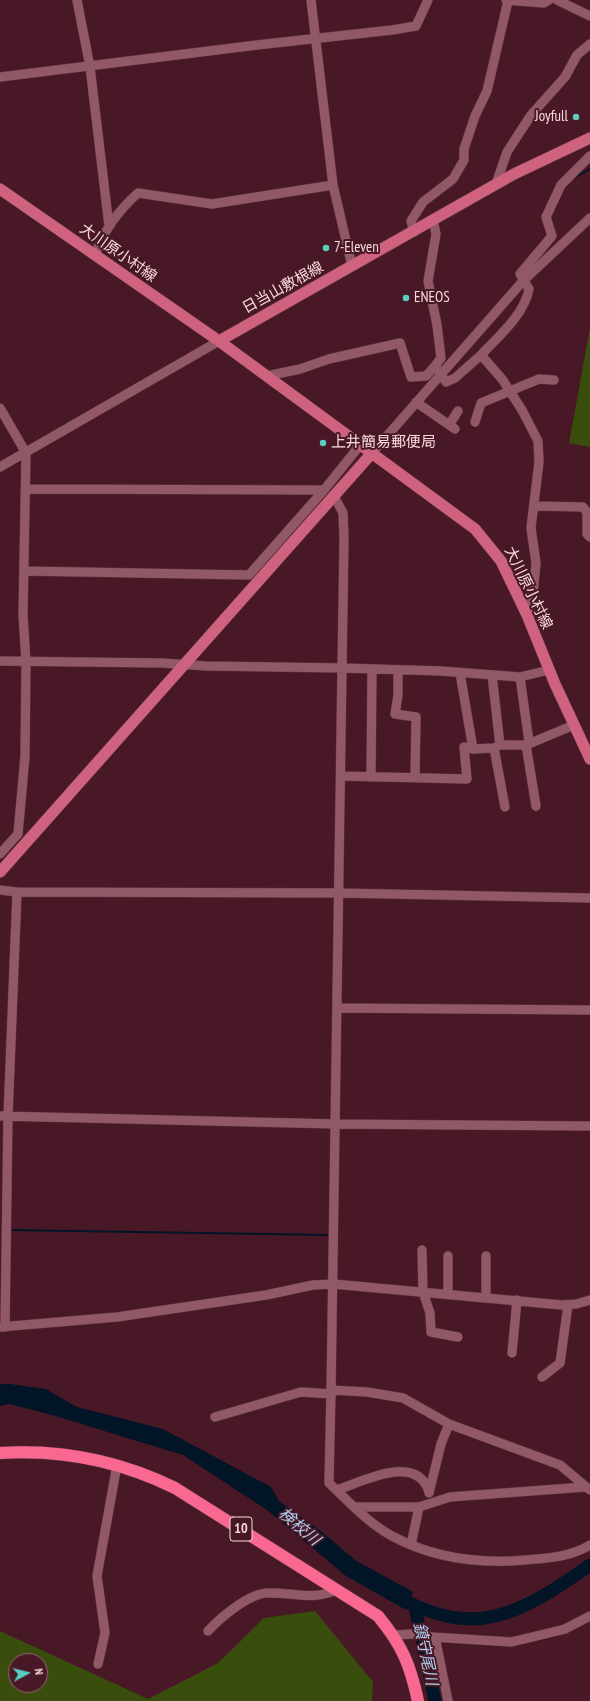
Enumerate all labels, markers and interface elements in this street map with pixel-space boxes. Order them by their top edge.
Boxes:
place label: Joyfull [535,108,568,126]
marker: Joyfull [571,112,581,122]
street label: 大川原小村線 [76,220,160,286]
place label: 7-Eleven [334,239,379,257]
marker: 7-Eleven [321,243,331,253]
street label: 日当山敷根線 [239,258,327,318]
place label: ENEOS [414,289,450,307]
marker: ENEOS [401,293,411,303]
place label: 上井簡易郵便局 [331,434,436,452]
marker: 上井簡易郵便局 [318,438,328,448]
street label: 大川原小村線 [500,544,556,632]
water label: 検校川 [274,1504,324,1550]
road number: 10 [230,1517,252,1541]
water label: 鎮守尾川 [409,1621,441,1687]
north arrow [8,1653,48,1693]
text: N [32,1668,46,1675]

